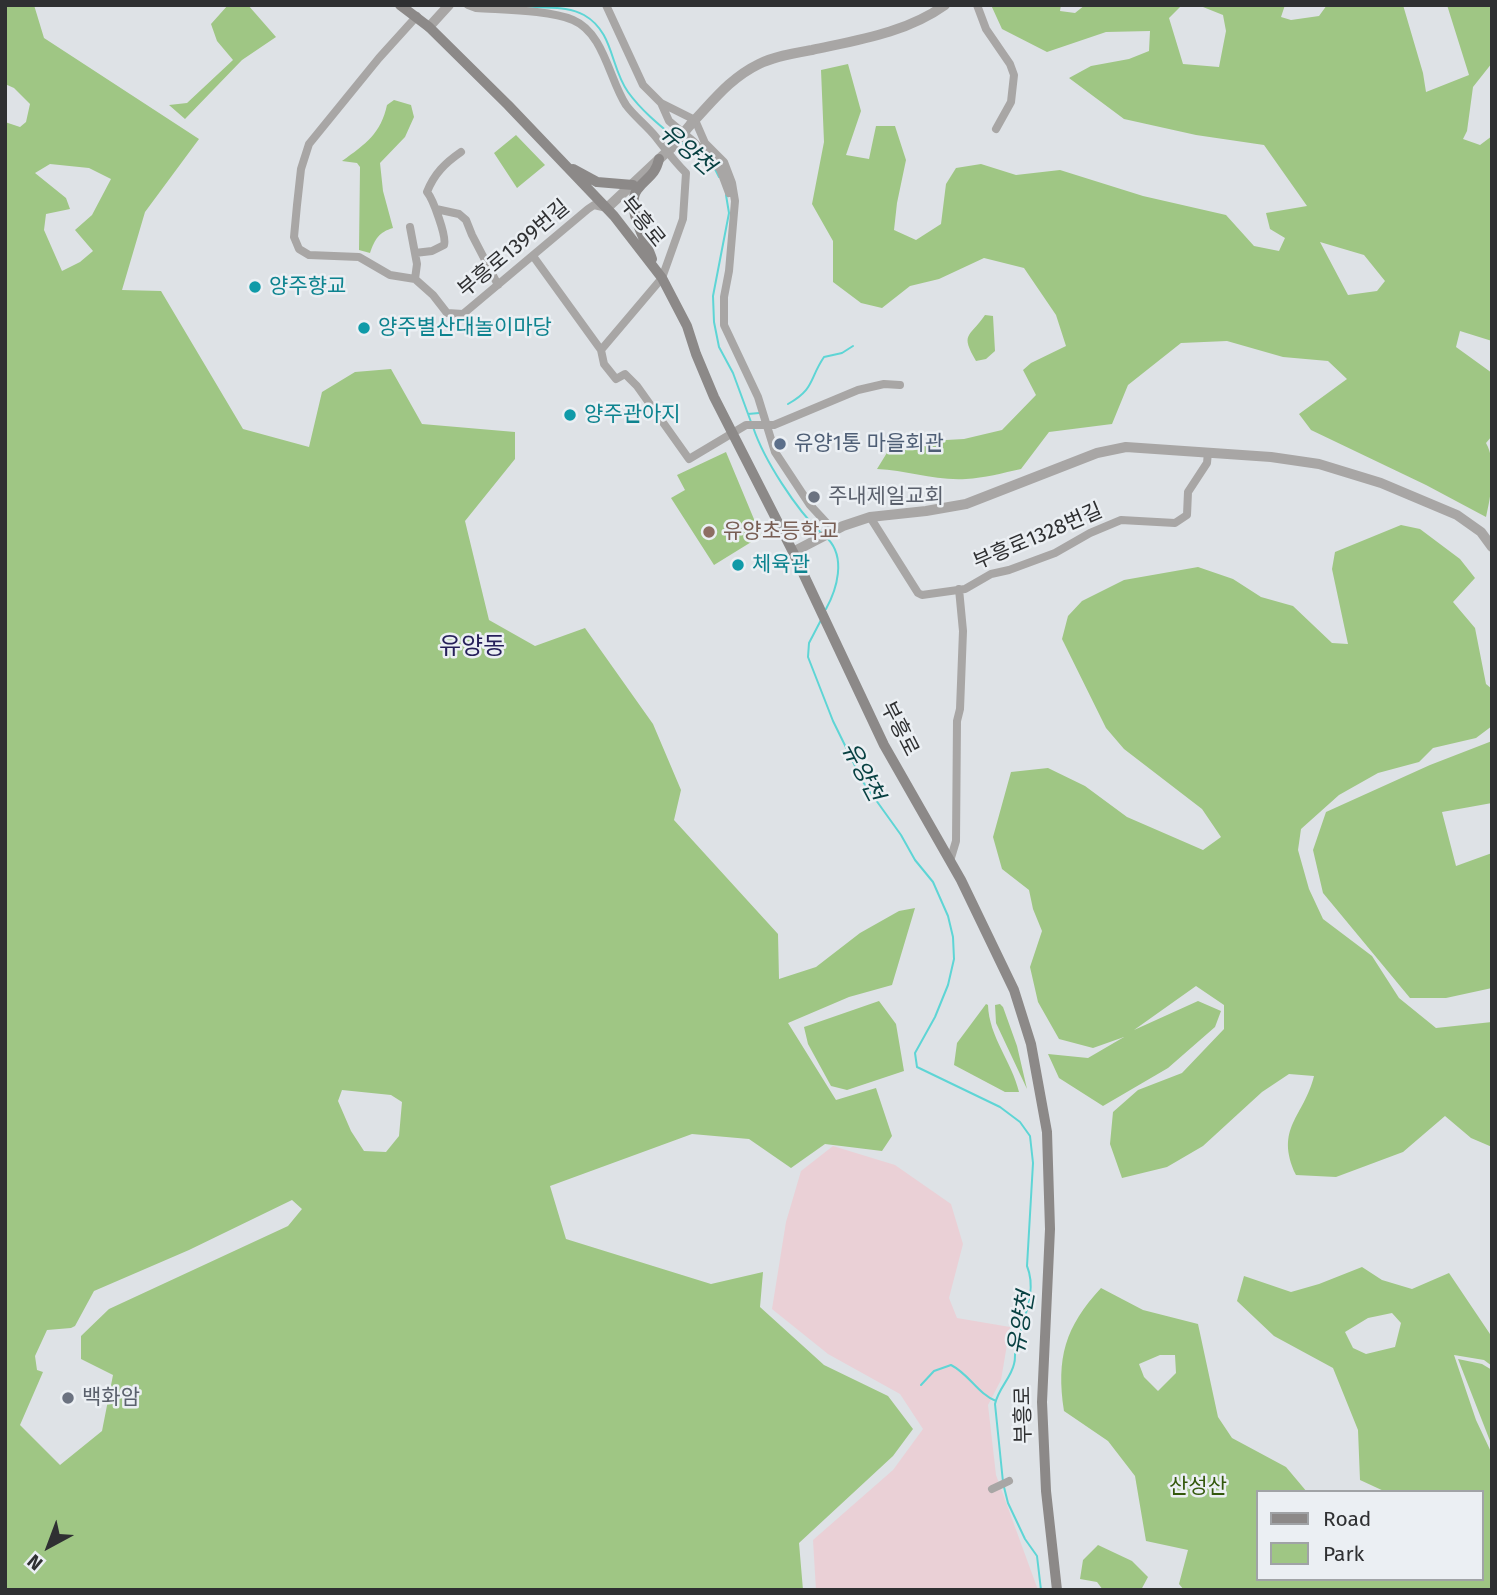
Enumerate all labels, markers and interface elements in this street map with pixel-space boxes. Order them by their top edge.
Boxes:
water label: 유양천 [654,119,720,181]
street label: 부흥로 [614,192,670,252]
street label: 부흥로1399번길 [453,195,575,303]
place label: 양주향교 [269,274,346,300]
marker: 양주향교 [247,279,263,295]
place label: 양주별산대놀이마당 [378,315,552,341]
marker: 양주별산대놀이마당 [356,320,372,336]
place label: 양주관아지 [584,402,681,428]
marker: 양주관아지 [562,407,578,423]
place label: 유양1통 마을회관 [794,431,944,457]
marker: 유양1통 마을회관 [772,436,788,452]
place label: 주내제일교회 [828,484,944,510]
marker: 주내제일교회 [806,489,822,505]
street label: 부흥로1328번길 [970,498,1106,576]
place label: 유양초등학교 [723,519,839,545]
marker: 유양초등학교 [701,524,717,540]
place label: 체육관 [752,552,810,578]
marker: 체육관 [730,557,746,573]
district label: 유양동 [439,633,505,661]
street label: 부흥로 [875,697,923,761]
water label: 유양천 [835,737,889,807]
water label: 유양천 [1003,1289,1041,1357]
place label: 백화암 [82,1385,140,1411]
street label: 부흥로 [1011,1386,1037,1444]
marker: 백화암 [60,1390,76,1406]
park label: 산성산 [1169,1474,1227,1500]
legend [1256,1490,1483,1581]
text: Road [1323,1506,1371,1532]
north arrow [14,1511,84,1581]
text: Park [1323,1541,1364,1567]
text: N [23,1549,47,1575]

